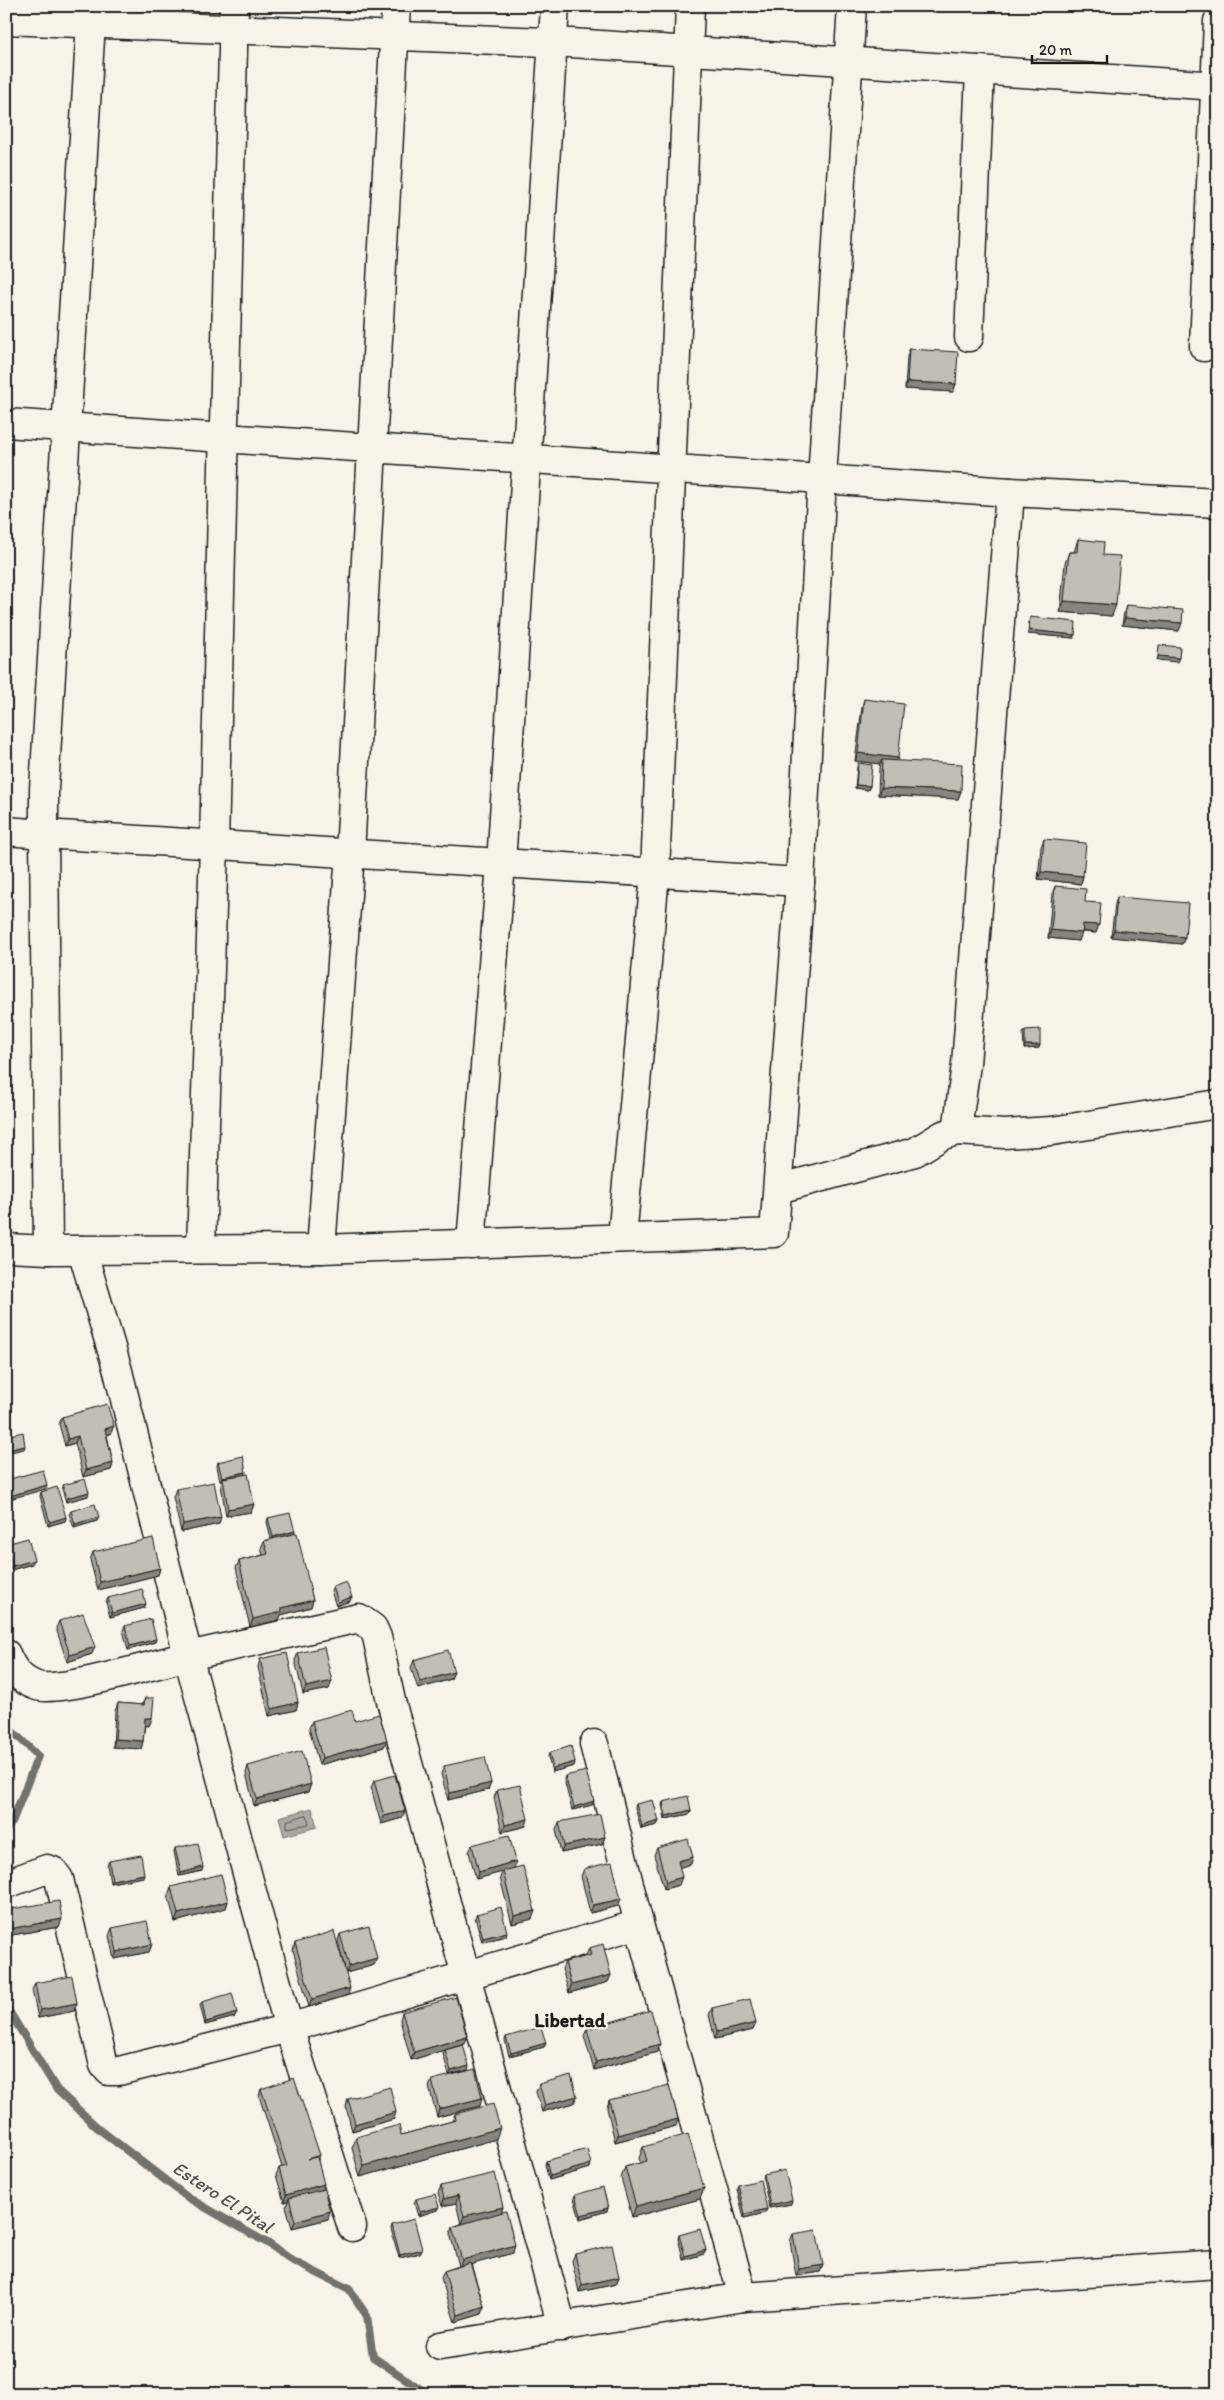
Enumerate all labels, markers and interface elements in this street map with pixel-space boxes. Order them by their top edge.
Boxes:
scale bar [1032,32,1106,64]
text: 20 m [1039,41,1073,59]
district label: Libertad [534,2008,607,2032]
water label: Estero El Pital [169,2156,279,2239]

